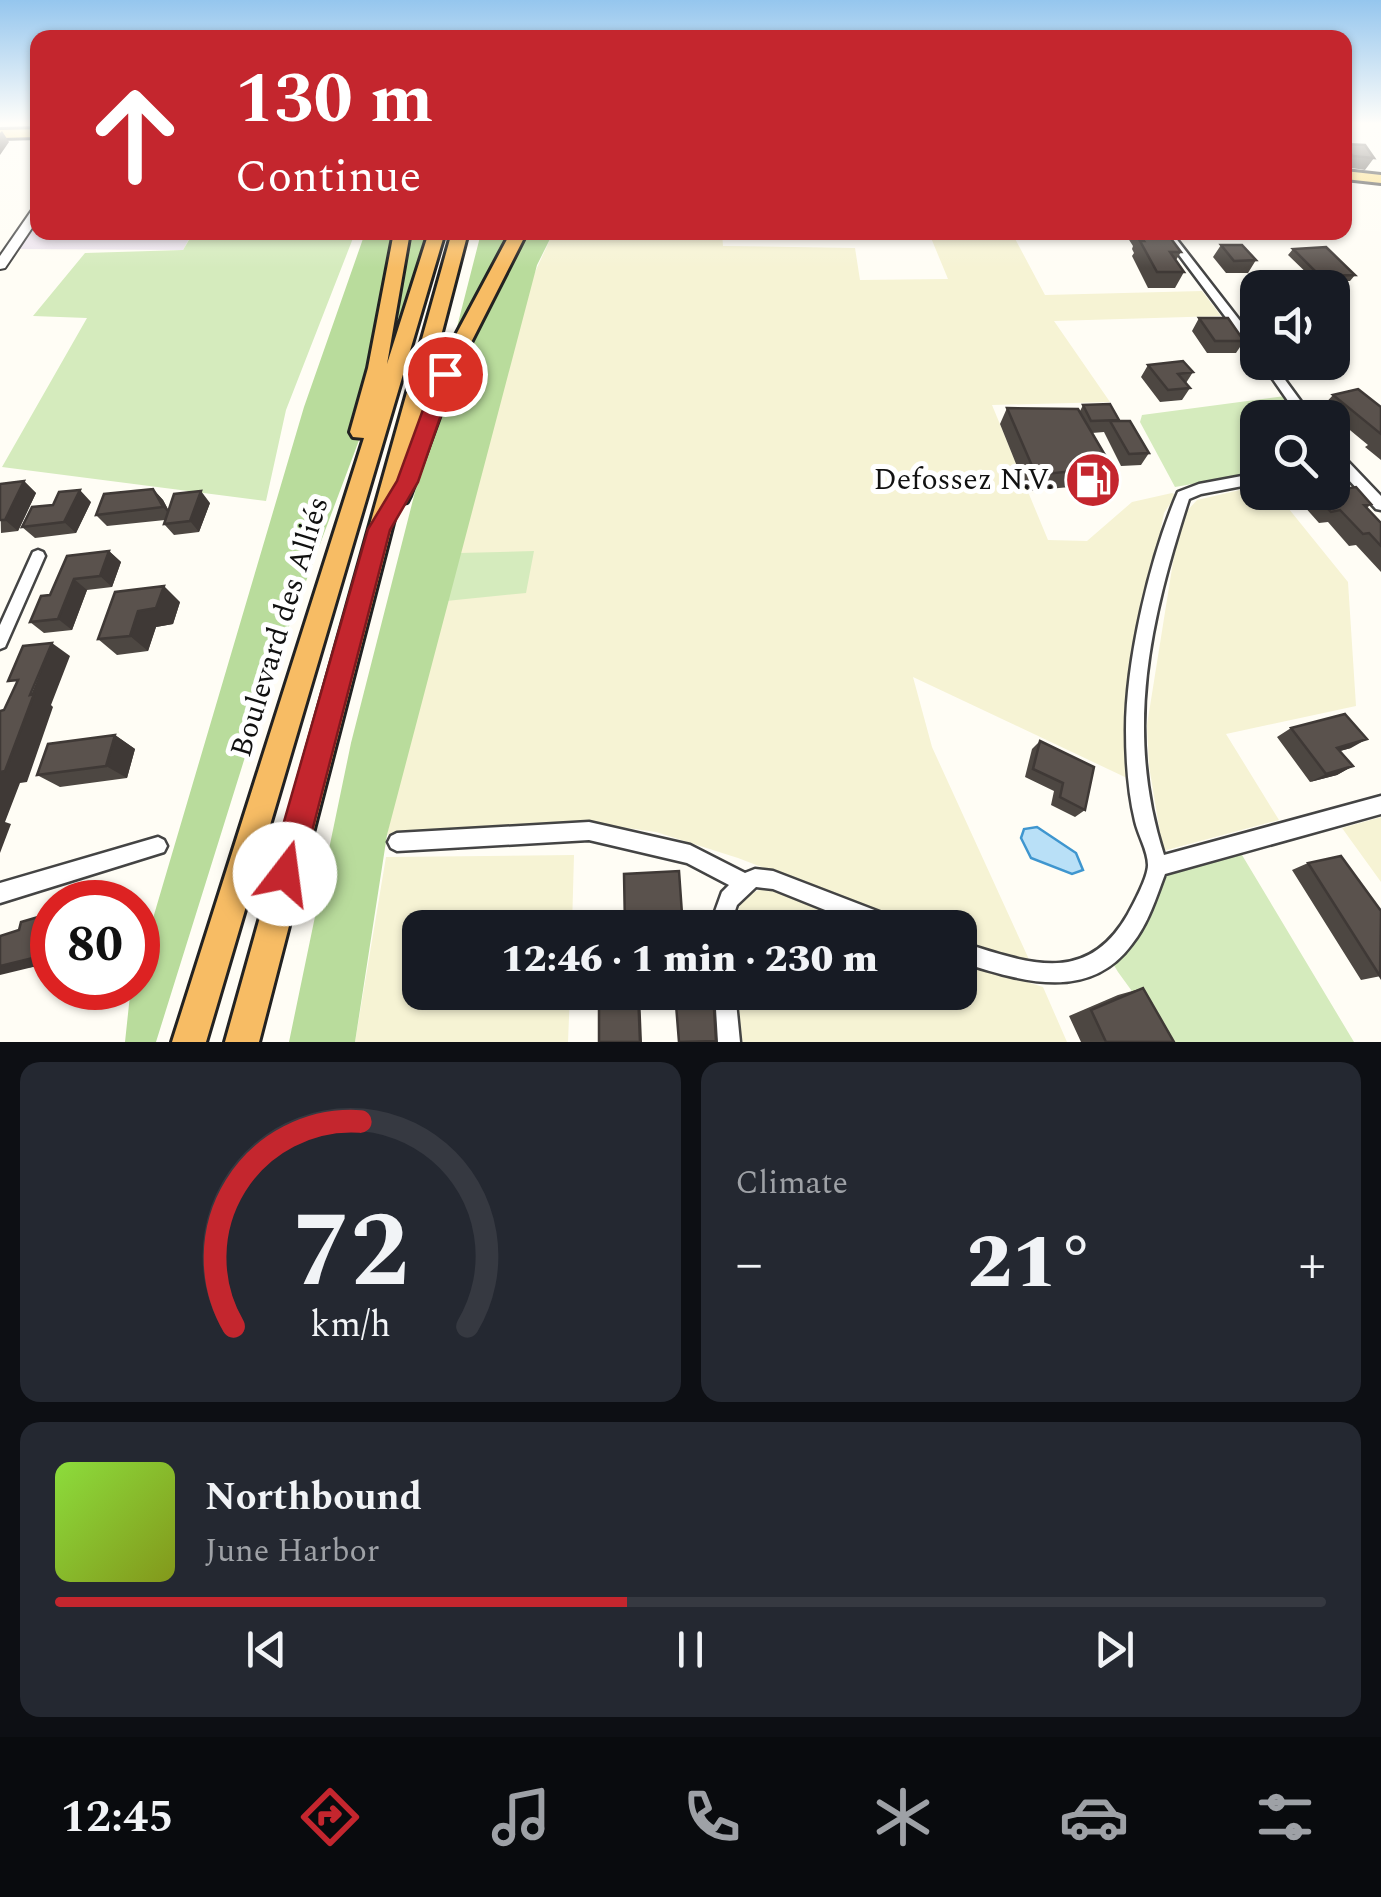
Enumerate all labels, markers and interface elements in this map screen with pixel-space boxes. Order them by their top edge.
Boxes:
text: 130 m [235,47,433,153]
icon: ahead [70,70,200,200]
text: Continue [235,143,421,212]
map controls [1240,270,1350,510]
button: sound [1240,270,1350,380]
pin [403,332,488,417]
icon: arrive [418,347,473,402]
button: search [1240,400,1350,510]
fuel station icon: Defossez N.V. [1063,450,1123,510]
place label: Defossez N.V. [873,457,1054,503]
street label: Boulevard des Alliés [219,491,341,763]
position arrow [233,822,337,926]
speed limit sign: 80 [30,880,160,1010]
text: 12:46 · 1 min · 230 m [501,931,878,989]
text: Climate [736,1159,848,1208]
text: 72 [292,1174,409,1332]
text: 21° [967,1207,1095,1321]
text: − [736,1223,763,1306]
text: + [1298,1223,1326,1306]
text: km/h [310,1298,390,1353]
text: Northbound [205,1469,422,1527]
text: June Harbor [205,1527,380,1576]
icon: previous [239,1622,294,1677]
icon: pause [663,1622,718,1677]
icon: next [1087,1622,1142,1677]
icon: directions [295,1782,365,1852]
icon: music [486,1782,556,1852]
icon: phone [677,1782,747,1852]
icon: climate [868,1782,938,1852]
icon: car [1059,1782,1129,1852]
icon: filters [1250,1782,1320,1852]
text: 12:45 [61,1783,174,1852]

